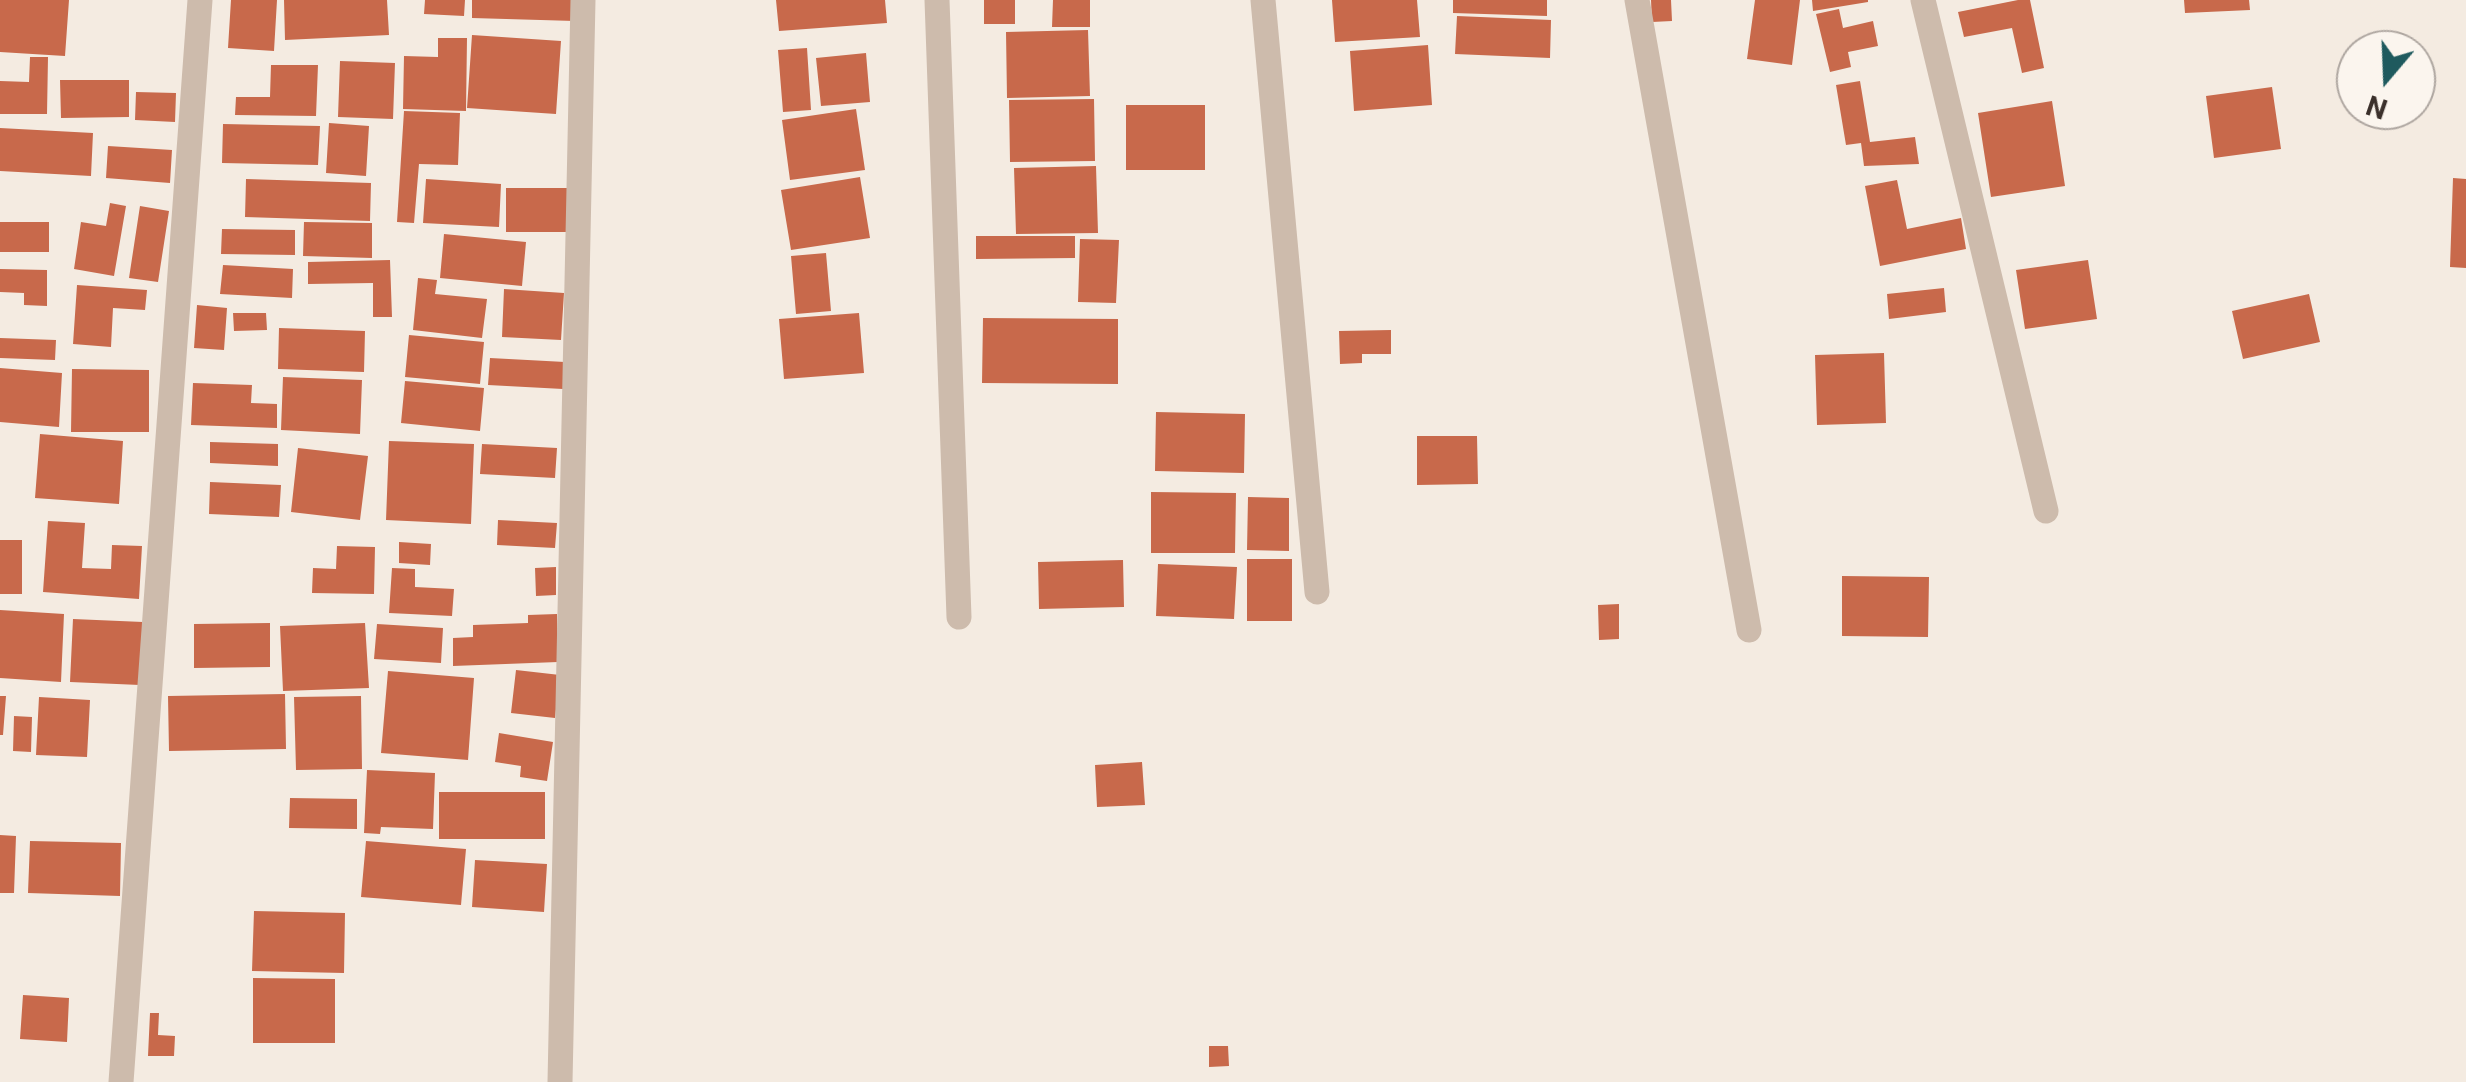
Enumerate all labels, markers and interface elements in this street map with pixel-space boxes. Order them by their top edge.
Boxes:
north arrow [2336,30,2436,130]
text: N [2362,88,2391,126]

